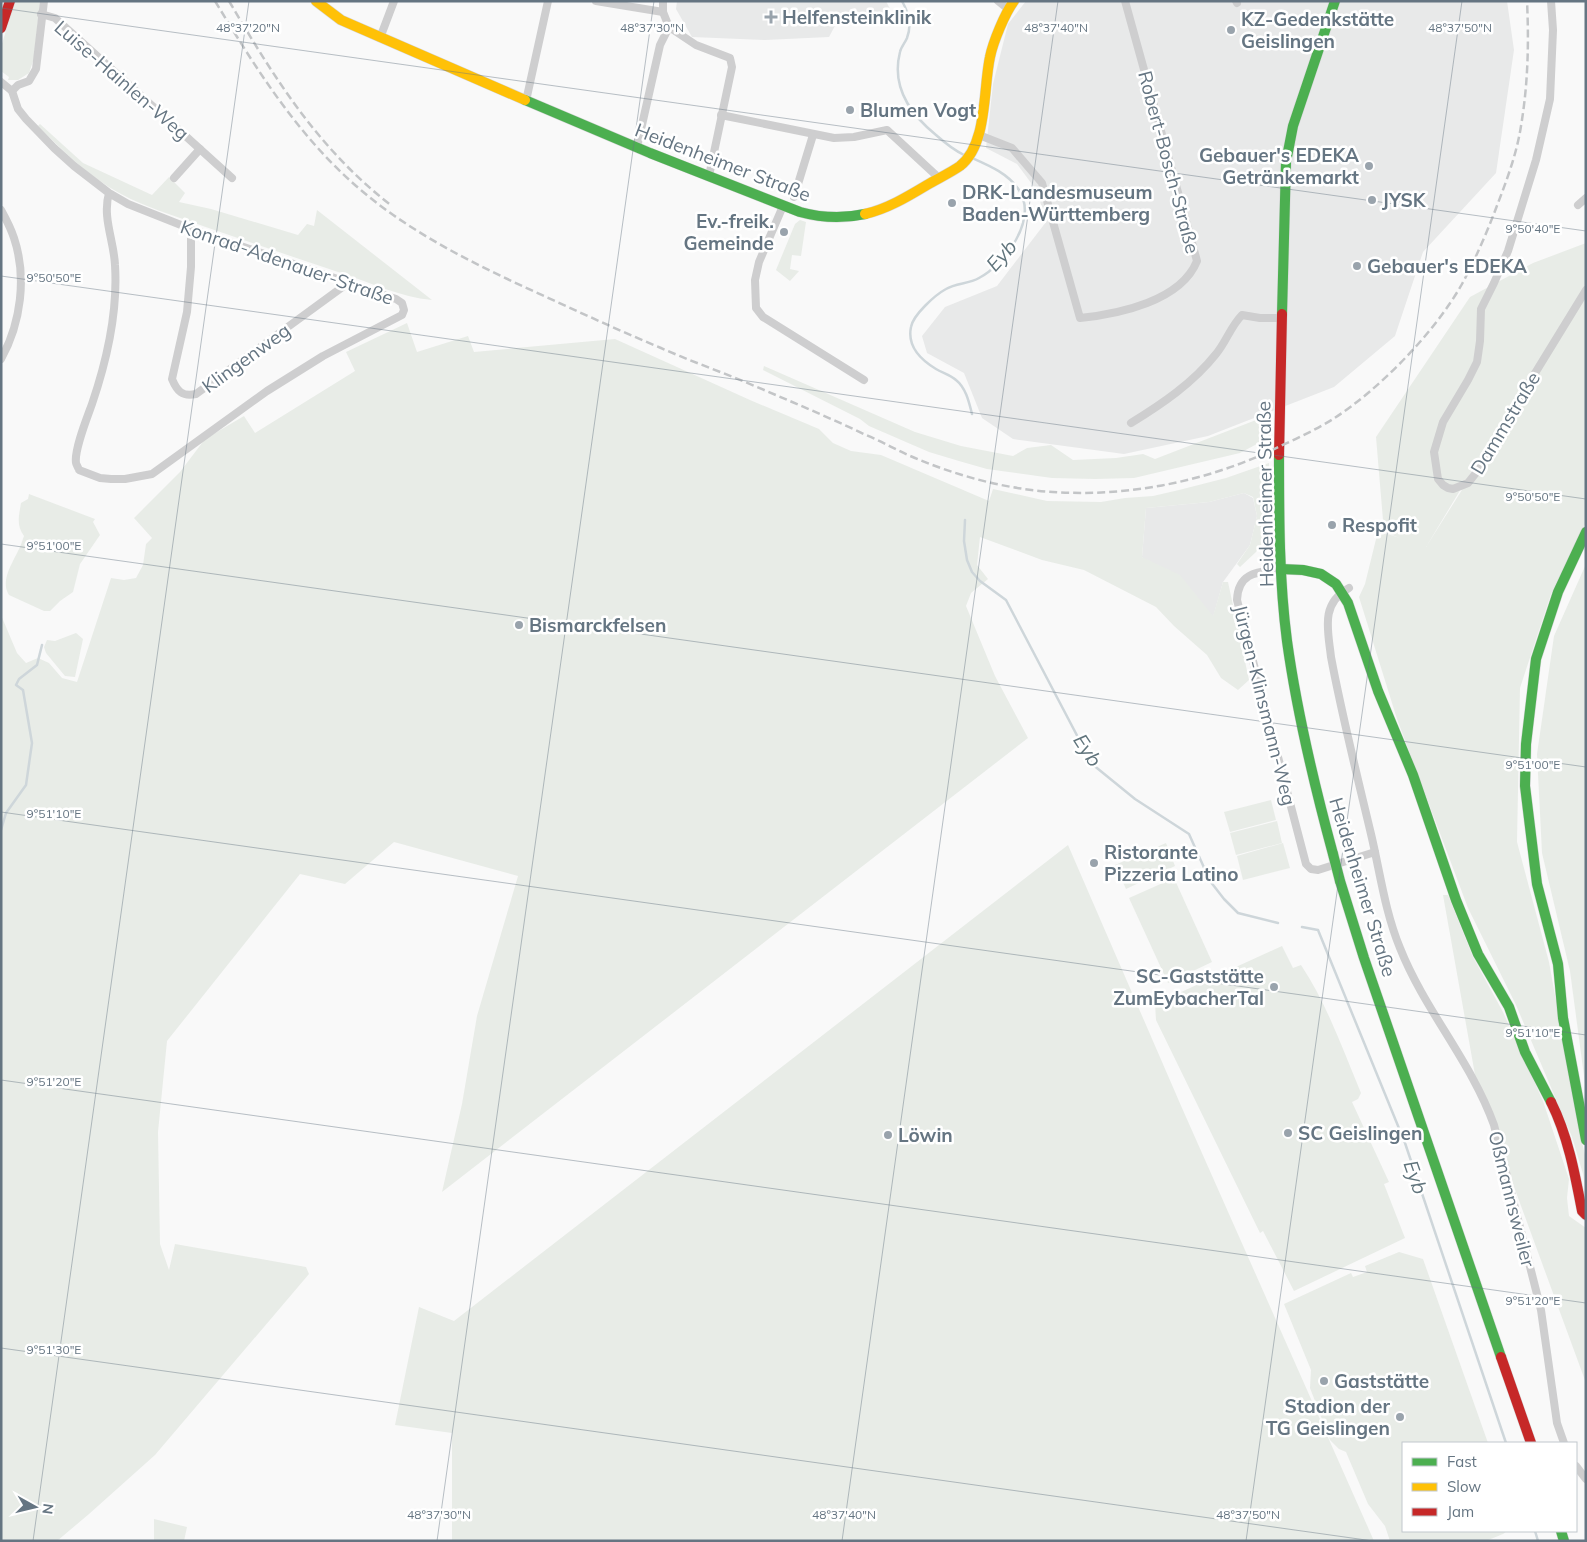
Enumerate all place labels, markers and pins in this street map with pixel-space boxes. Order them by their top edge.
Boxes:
place label: Helfensteinklinik [782,5,932,29]
place label: KZ-Gedenkstätte Geislingen [1241,7,1394,53]
marker: Helfensteinklinik [764,10,778,24]
marker: KZ-Gedenkstätte Geislingen [1225,24,1237,36]
place label: Blumen Vogt [860,98,976,122]
marker: Blumen Vogt [844,104,856,116]
place label: Gebauer's EDEKA Getränkemarkt [1199,143,1360,189]
marker: Gebauer's EDEKA Getränkemarkt [1363,160,1375,172]
place label: DRK-Landesmuseum Baden-Württemberg [962,180,1153,226]
place label: JYSK [1382,188,1427,212]
marker: JYSK [1366,194,1378,206]
marker: DRK-Landesmuseum Baden-Württemberg [946,197,958,209]
place label: Ev.-freik. Gemeinde [683,209,774,255]
marker: Ev.-freik. Gemeinde [778,226,790,238]
place label: Gebauer's EDEKA [1367,254,1528,278]
marker: Gebauer's EDEKA [1351,260,1363,272]
place label: Respofit [1342,513,1417,537]
marker: Respofit [1326,519,1338,531]
place label: Bismarckfelsen [529,613,666,637]
marker: Bismarckfelsen [513,619,525,631]
place label: Ristorante Pizzeria Latino [1104,840,1239,886]
marker: Ristorante Pizzeria Latino [1088,857,1100,869]
place label: SC-Gaststätte ZumEybacherTal [1113,964,1264,1010]
marker: SC-Gaststätte ZumEybacherTal [1268,981,1280,993]
place label: SC Geislingen [1298,1121,1423,1145]
place label: Löwin [898,1123,953,1147]
marker: SC Geislingen [1282,1127,1294,1139]
marker: Löwin [882,1129,894,1141]
place label: Gaststätte [1334,1369,1429,1393]
marker: Gaststätte [1318,1375,1330,1387]
place label: Stadion der TG Geislingen [1266,1394,1391,1440]
marker: Stadion der TG Geislingen [1394,1411,1406,1423]

